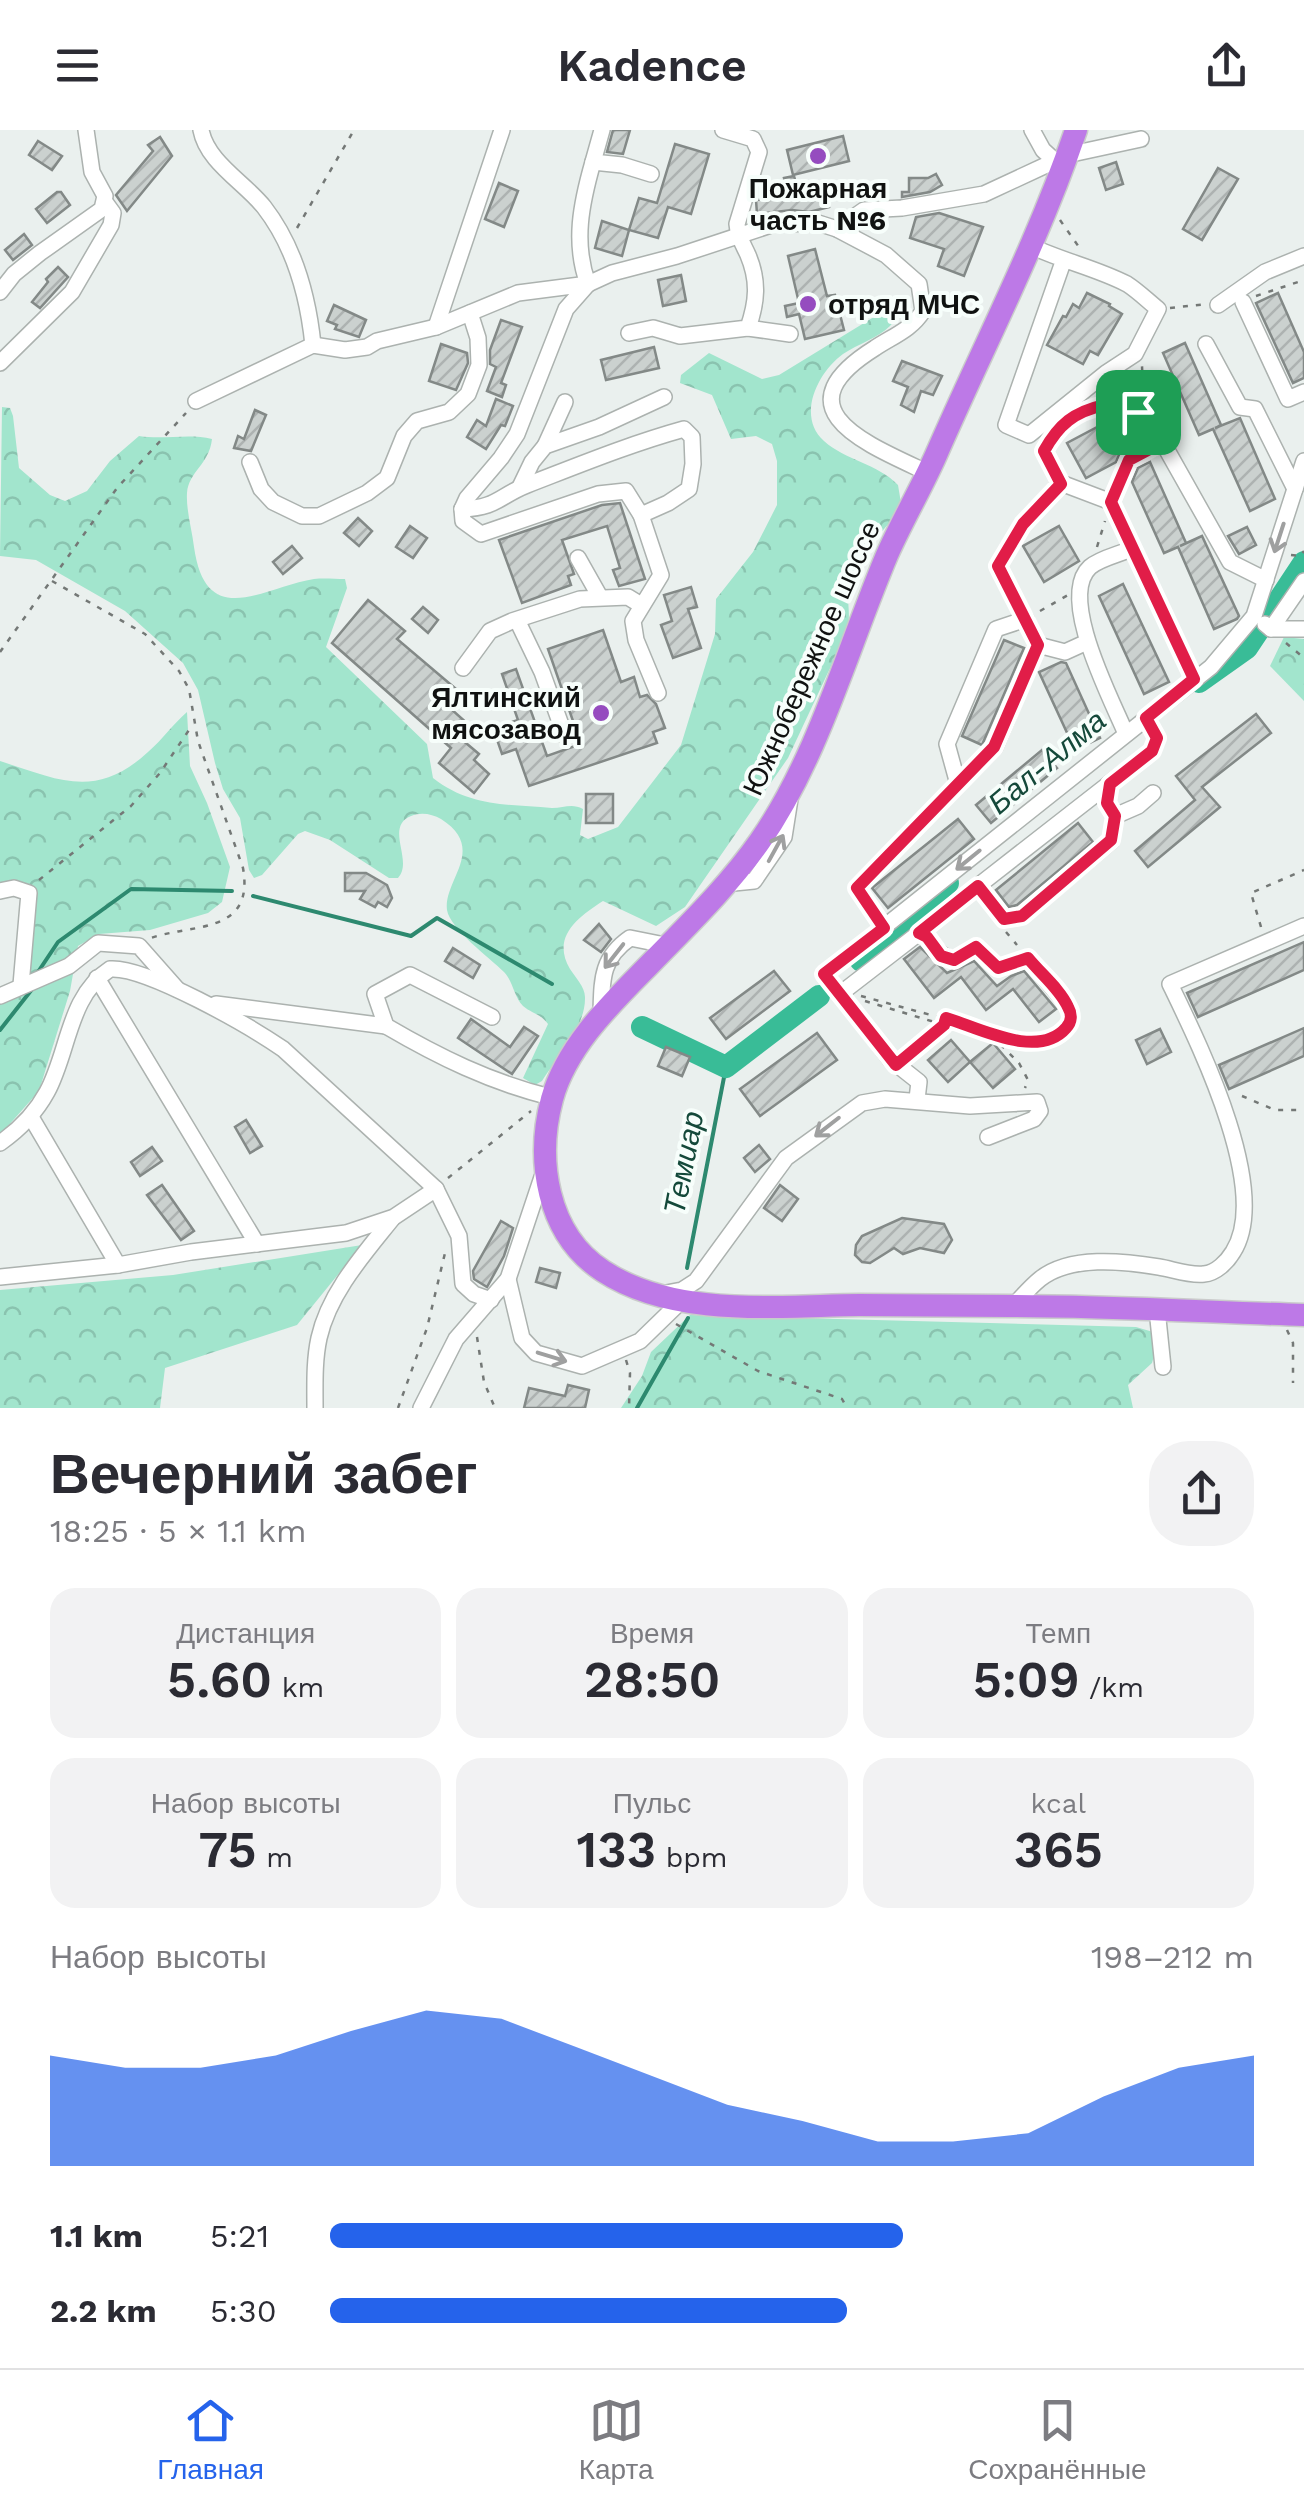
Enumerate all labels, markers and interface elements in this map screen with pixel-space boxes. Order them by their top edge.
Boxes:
icon: menu [50,38,105,93]
icon: share [1199,38,1254,93]
text: Kadence [557,39,747,92]
marker: Пожарная часть №6 [807,145,829,167]
place label: Пожарная часть №6 [749,172,887,237]
place label: отряд МЧС [828,288,980,321]
marker: отряд МЧС [797,293,819,315]
pin [1096,370,1181,455]
icon: arrive [1111,385,1166,440]
street label: Южнобережное шоссе [736,516,887,800]
one-way arrow [1269,522,1287,554]
place label: Ялтинский мясозавод [431,681,581,746]
marker: Ялтинский мясозавод [590,702,612,724]
water label: Бал-Алма [981,702,1112,821]
one-way arrow [767,834,786,863]
one-way arrow [956,849,982,871]
one-way arrow [603,943,625,969]
water label: Темиар [656,1108,711,1217]
one-way arrow [814,1116,841,1137]
one-way arrow [535,1349,567,1367]
button: share [1149,1441,1254,1546]
text: Вечерний забег [50,1442,477,1506]
text: 18:25 · 5 × 1.1 km [50,1512,306,1550]
text: Дистанция [176,1617,315,1650]
text: Время [610,1617,694,1650]
text: Темп [1026,1617,1091,1650]
text: 5.60 [167,1650,272,1709]
text: 28:50 [584,1650,720,1709]
text: 5:09 [973,1650,1080,1709]
text: km [272,1671,324,1704]
text: /km [1080,1671,1144,1704]
text: Набор высоты [151,1787,341,1820]
text: Пульс [613,1787,691,1820]
text: kcal [1031,1787,1086,1820]
text: 75 [198,1820,257,1879]
text: 133 [576,1820,656,1879]
text: 365 [1014,1820,1103,1879]
text: m [257,1841,293,1874]
text: bpm [656,1841,728,1874]
text: Набор высоты [50,1938,267,1976]
text: 198–212 m [1091,1938,1254,1976]
text: 1.1 km [50,2217,143,2255]
text: 5:21 [210,2217,269,2255]
text: 2.2 km [50,2292,157,2330]
text: 5:30 [210,2292,277,2330]
tab: Главная [157,2393,264,2486]
tab: Карта [579,2393,654,2486]
tab: Сохранённые [968,2393,1147,2486]

